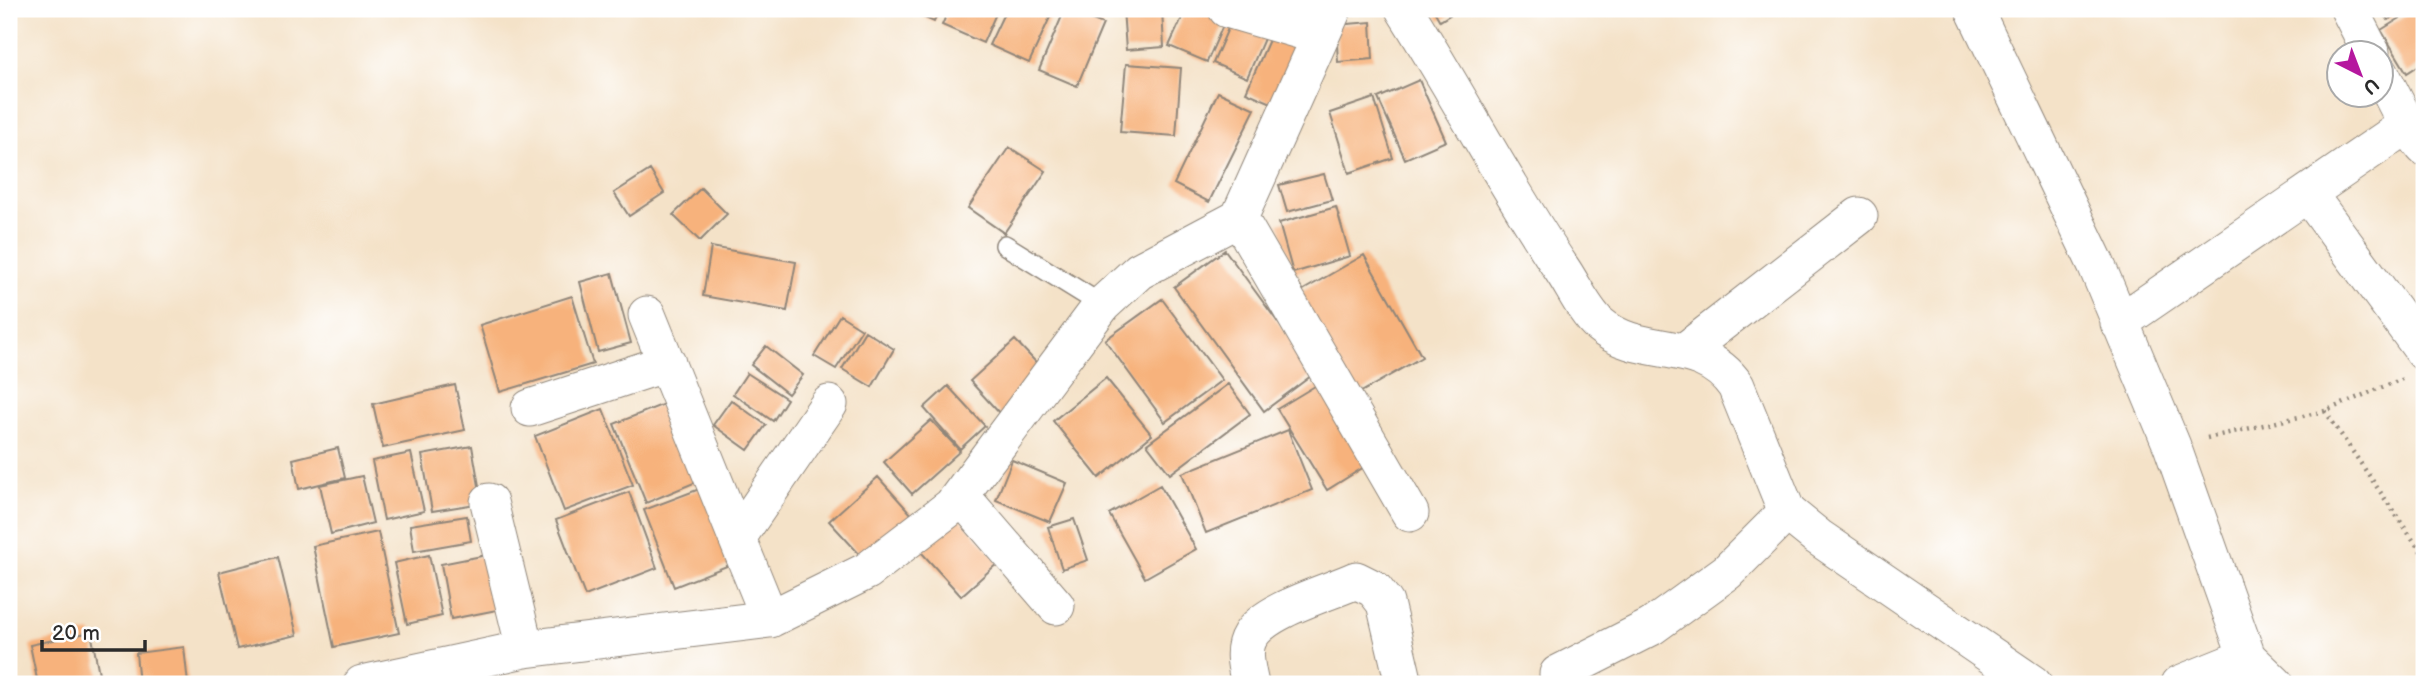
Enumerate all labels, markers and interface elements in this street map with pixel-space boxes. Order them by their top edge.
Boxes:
north arrow [2324,38,2394,108]
text: U [2358,72,2383,99]
scale bar [42,609,145,653]
text: 20 m [52,621,100,646]

